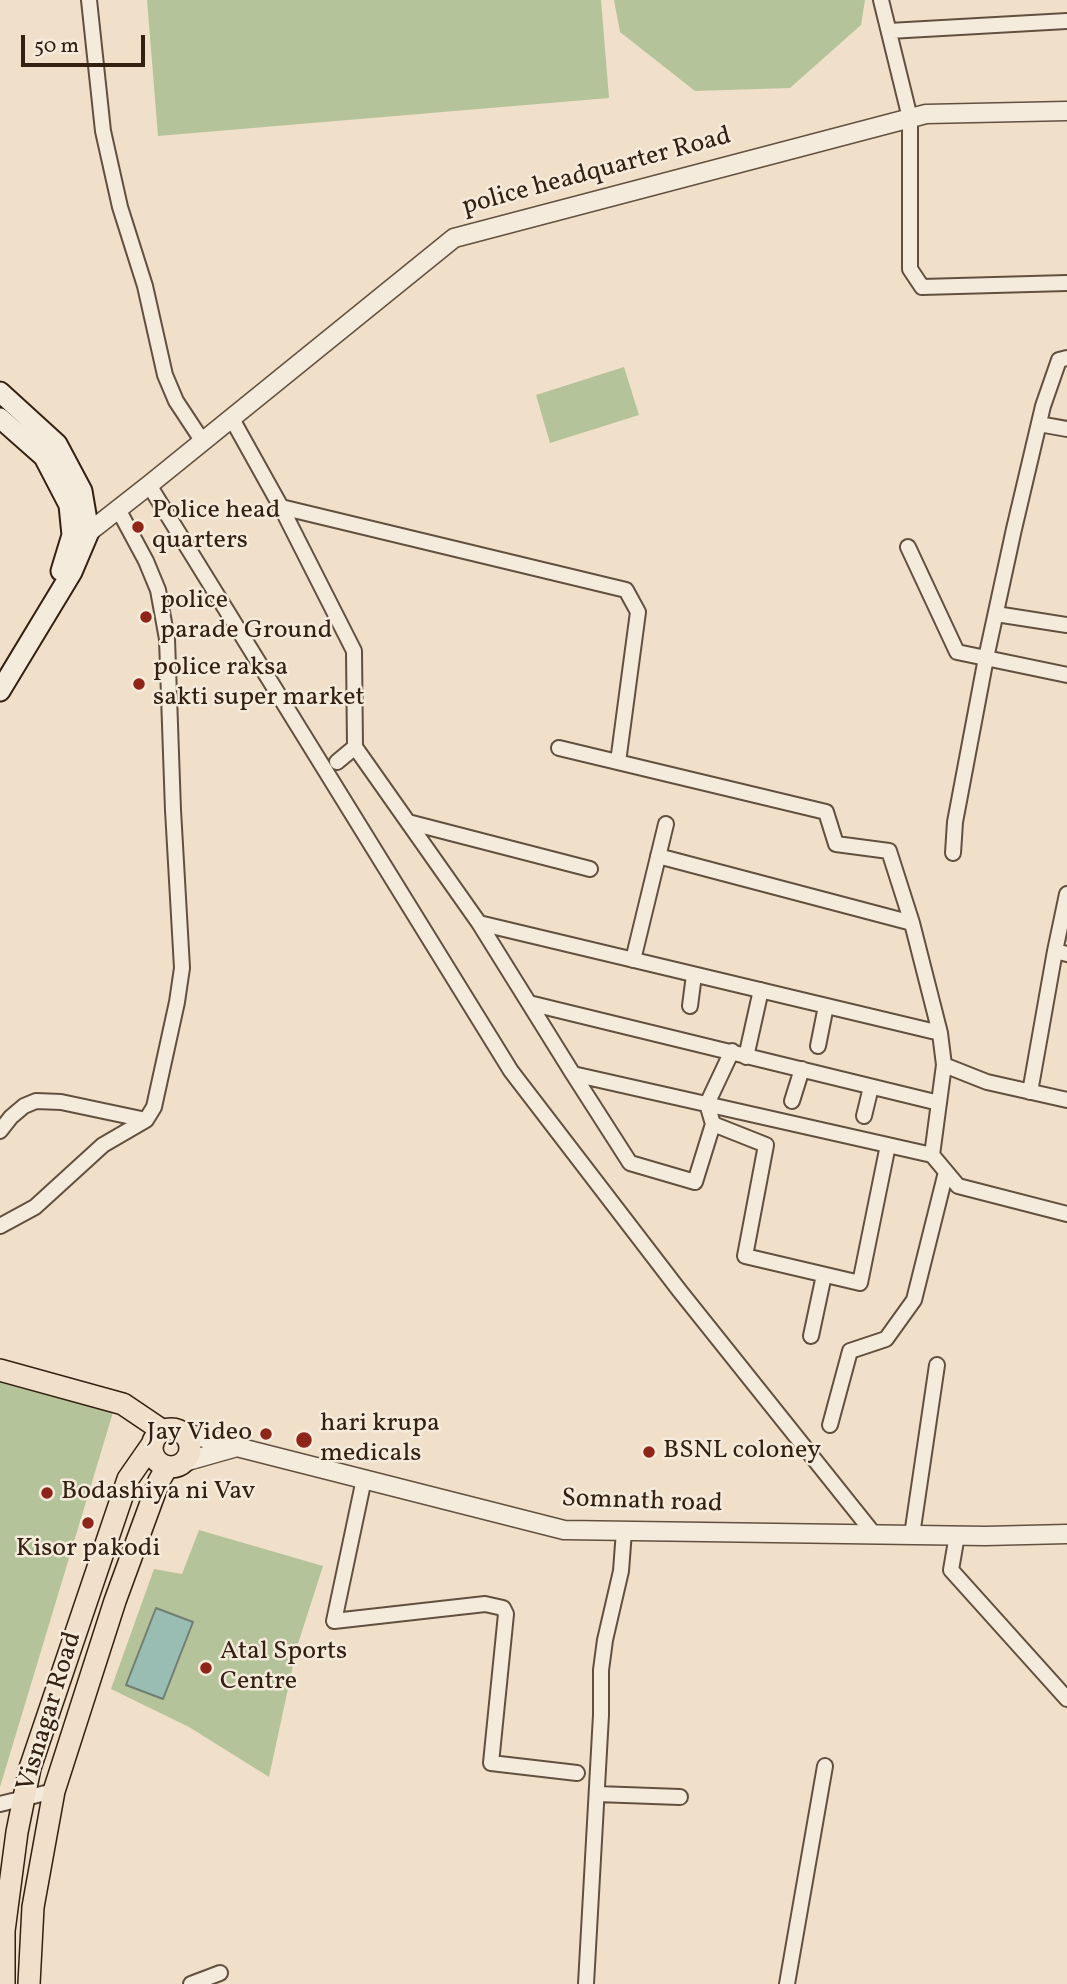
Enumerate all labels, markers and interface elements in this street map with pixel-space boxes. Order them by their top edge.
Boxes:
scale bar [24,21,149,65]
text: 50 m [34,32,79,61]
street label: police headquarter Road [459,122,735,224]
place label: Police head quarters [152,496,280,558]
marker: Police head quarters [130,519,146,535]
place label: police parade Ground [160,586,332,648]
marker: police parade Ground [138,609,154,625]
place label: police raksa sakti super market [153,653,365,714]
marker: police raksa sakti super market [131,676,147,692]
place label: hari krupa medicals [320,1409,440,1470]
place label: Jay Video [147,1418,252,1450]
marker: Jay Video [258,1426,274,1442]
marker: hari krupa medicals [294,1430,314,1450]
place label: BSNL coloney [663,1436,821,1468]
marker: BSNL coloney [641,1444,657,1460]
place label: Bodashiya ni Vav [61,1477,255,1509]
marker: Bodashiya ni Vav [39,1485,55,1501]
street label: Somnath road [561,1485,723,1521]
marker: Kisor pakodi [80,1515,96,1531]
place label: Kisor pakodi [16,1534,160,1566]
street label: Visnagar Road [12,1629,90,1795]
place label: Atal Sports Centre [220,1637,347,1698]
marker: Atal Sports Centre [198,1660,214,1676]

